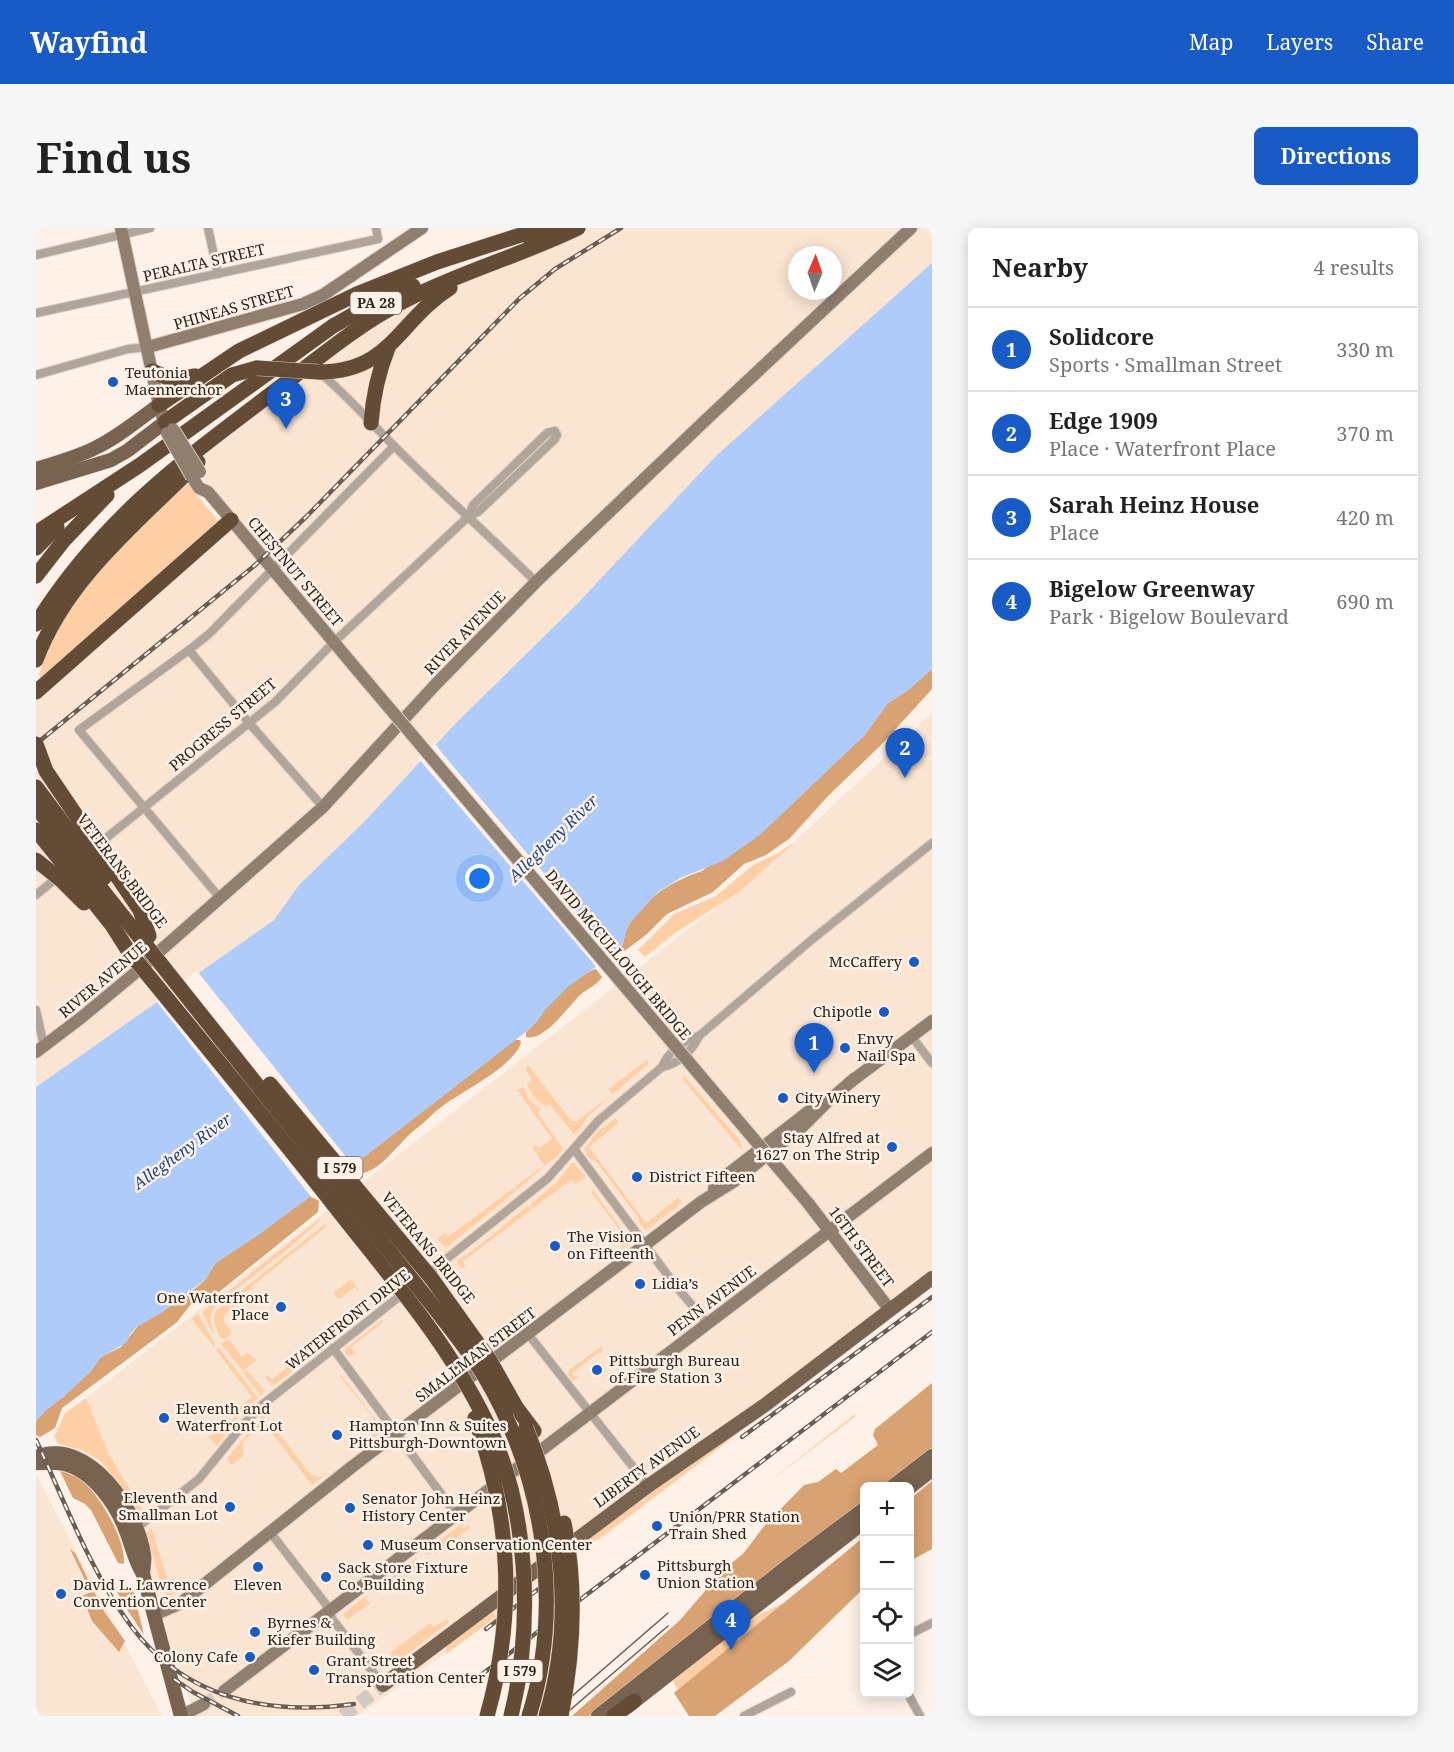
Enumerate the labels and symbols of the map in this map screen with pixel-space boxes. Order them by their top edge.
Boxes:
street label: PERALTA STREET [141,238,267,286]
north arrow [788,246,842,300]
street label: PHINEAS STREET [171,280,296,334]
road number: PA 28 [350,292,402,314]
place label: Teutonia Maennerchor [125,362,223,399]
marker: Teutonia Maennerchor [106,375,120,389]
pin: 3 [266,380,306,429]
street label: CHESTNUT STREET [244,512,348,630]
street label: RIVER AVENUE [419,586,509,678]
street label: PROGRESS STREET [164,673,280,775]
pin: 2 [886,728,924,778]
water label: Allegheny River [503,789,603,887]
street label: VETERANS BRIDGE [73,809,172,932]
your location [465,864,494,893]
street label: DAVID MCCULLOUGH BRIDGE [541,865,696,1044]
street label: RIVER AVENUE [54,937,151,1022]
place label: McCaffery [829,951,903,971]
marker: McCaffery [907,955,921,969]
place label: Chipotle [813,1001,872,1021]
marker: Chipotle [877,1005,891,1019]
pin: 1 [794,1024,834,1073]
place label: Envy Nail Spa [857,1028,916,1065]
marker: Envy Nail Spa [838,1041,852,1055]
place label: City Winery [795,1087,881,1107]
marker: City Winery [776,1091,790,1105]
water label: Allegheny River [128,1108,236,1195]
place label: Stay Alfred at 1627 on The Strip [755,1127,880,1164]
marker: Stay Alfred at 1627 on The Strip [885,1140,899,1154]
road number: I 579 [318,1157,362,1179]
place label: District Fifteen [649,1166,756,1186]
marker: District Fifteen [630,1170,644,1184]
street label: VETERANS BRIDGE [378,1187,480,1307]
street label: 16TH STREET [825,1202,899,1291]
place label: The Vision on Fifteenth [567,1226,655,1263]
marker: The Vision on Fifteenth [548,1239,562,1253]
street label: PENN AVENUE [663,1260,760,1340]
street label: WATERFRONT DRIVE [281,1264,414,1374]
place label: Lidia’s [652,1273,699,1293]
marker: Lidia’s [633,1277,647,1291]
place label: One Waterfront Place [157,1287,269,1324]
marker: One Waterfront Place [274,1300,288,1314]
street label: SMALLMAN STREET [411,1302,540,1406]
place label: Pittsburgh Bureau of Fire Station 3 [609,1350,740,1387]
marker: Pittsburgh Bureau of Fire Station 3 [590,1363,604,1377]
place label: Eleventh and Waterfront Lot [176,1398,283,1435]
marker: Eleventh and Waterfront Lot [157,1411,171,1425]
place label: Hampton Inn & Suites Pittsburgh-Downtown [349,1415,507,1452]
street label: LIBERTY AVENUE [589,1421,703,1511]
marker: Hampton Inn & Suites Pittsburgh-Downtown [330,1428,344,1442]
place label: Eleventh and Smallman Lot [118,1487,218,1524]
place label: Senator John Heinz History Center [362,1488,500,1525]
marker: Eleventh and Smallman Lot [223,1500,237,1514]
marker: Senator John Heinz History Center [343,1501,357,1515]
place label: Union/PRR Station Train Shed [669,1506,800,1543]
marker: Union/PRR Station Train Shed [650,1519,664,1533]
place label: Museum Conservation Center [380,1534,592,1554]
marker: Museum Conservation Center [361,1538,375,1552]
place label: Pittsburgh Union Station [657,1555,755,1592]
place label: Sack Store Fixture Co. Building [338,1557,468,1594]
marker: Eleven [251,1560,265,1574]
marker: Pittsburgh Union Station [638,1568,652,1582]
marker: Sack Store Fixture Co. Building [319,1570,333,1584]
place label: David L. Lawrence Convention Center [73,1574,207,1611]
place label: Eleven [234,1574,283,1594]
marker: David L. Lawrence Convention Center [54,1587,68,1601]
pin: 4 [712,1600,750,1650]
place label: Byrnes & Kiefer Building [267,1612,375,1649]
marker: Byrnes & Kiefer Building [248,1625,262,1639]
place label: Colony Cafe [154,1646,238,1666]
marker: Colony Cafe [243,1650,257,1664]
place label: Grant Street Transportation Center [326,1650,485,1687]
road number: I 579 [498,1660,542,1682]
marker: Grant Street Transportation Center [307,1663,321,1677]

